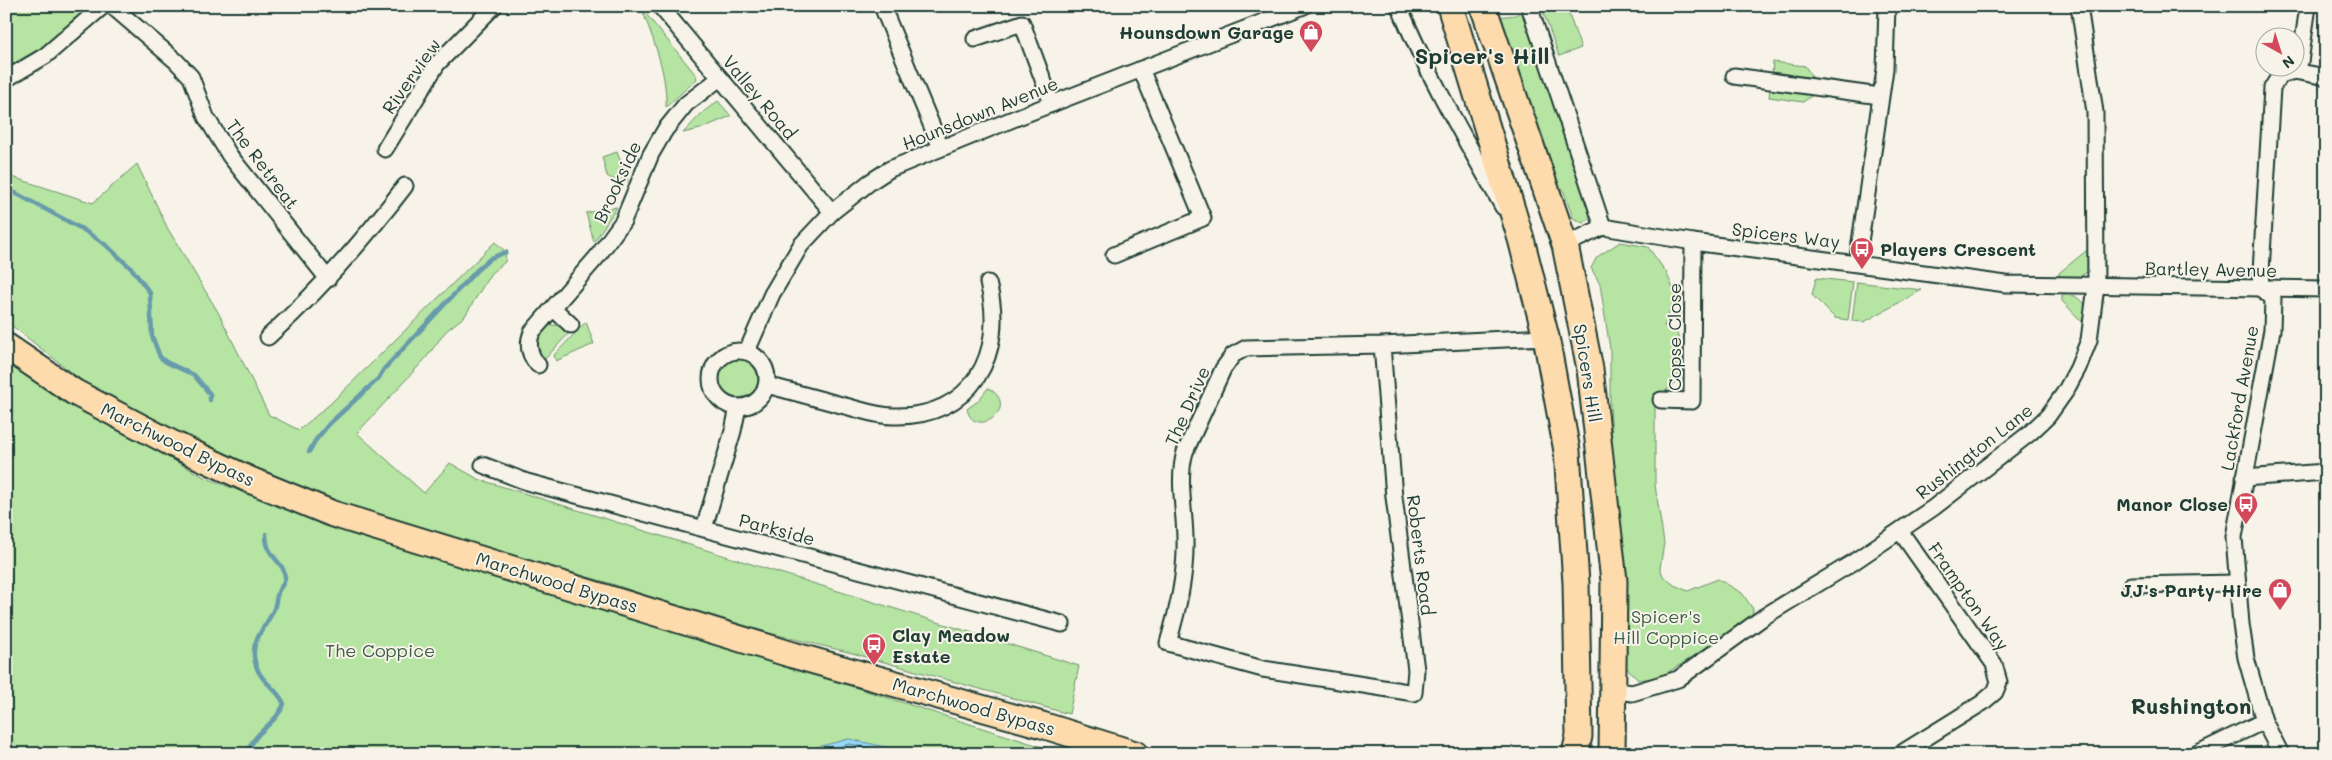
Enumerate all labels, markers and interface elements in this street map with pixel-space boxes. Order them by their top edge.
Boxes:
shop icon: Hounsdown Garage [1298,19,1324,53]
place label: Hounsdown Garage [1119,20,1294,44]
north arrow [2254,28,2304,78]
street label: Riverview [376,34,446,118]
district label: Spicer's Hill [1415,41,1549,70]
street label: Valley Road [718,50,802,144]
text: N [2278,52,2299,73]
street label: Hounsdown Avenue [898,71,1062,155]
street label: The Retreat [221,114,305,214]
street label: Brookside [588,137,646,227]
street label: Spicers Way [1731,216,1841,254]
bus stop icon: Players Crescent [1849,236,1875,270]
place label: Players Crescent [1880,237,2036,261]
street label: Bartley Avenue [2145,256,2277,282]
street label: Copse Close [1662,283,1686,391]
street label: Spicers Hill [1568,322,1608,424]
street label: Lackford Avenue [2214,324,2264,472]
street label: The Drive [1159,362,1215,450]
street label: Marchwood Bypass [97,396,259,492]
street label: Rushington Lane [1911,398,2037,504]
bus stop icon: Manor Close [2233,491,2259,525]
place label: Manor Close [2116,492,2228,516]
street label: Roberts Road [1402,493,1440,617]
street label: Parkside [736,507,818,551]
street label: Frampton Way [1923,537,2015,655]
street label: Marchwood Bypass [473,546,641,618]
shop icon: JJ's Party Hire [2267,577,2293,611]
place label: JJ's Party Hire [2120,578,2262,602]
park label: Spicer's Hill Coppice [1613,604,1719,649]
place label: Clay Meadow Estate [892,623,1010,668]
bus stop icon: Clay Meadow Estate [861,632,887,666]
park label: The Coppice [325,638,435,662]
street label: Marchwood Bypass [890,671,1058,741]
district label: Rushington [2131,691,2251,720]

